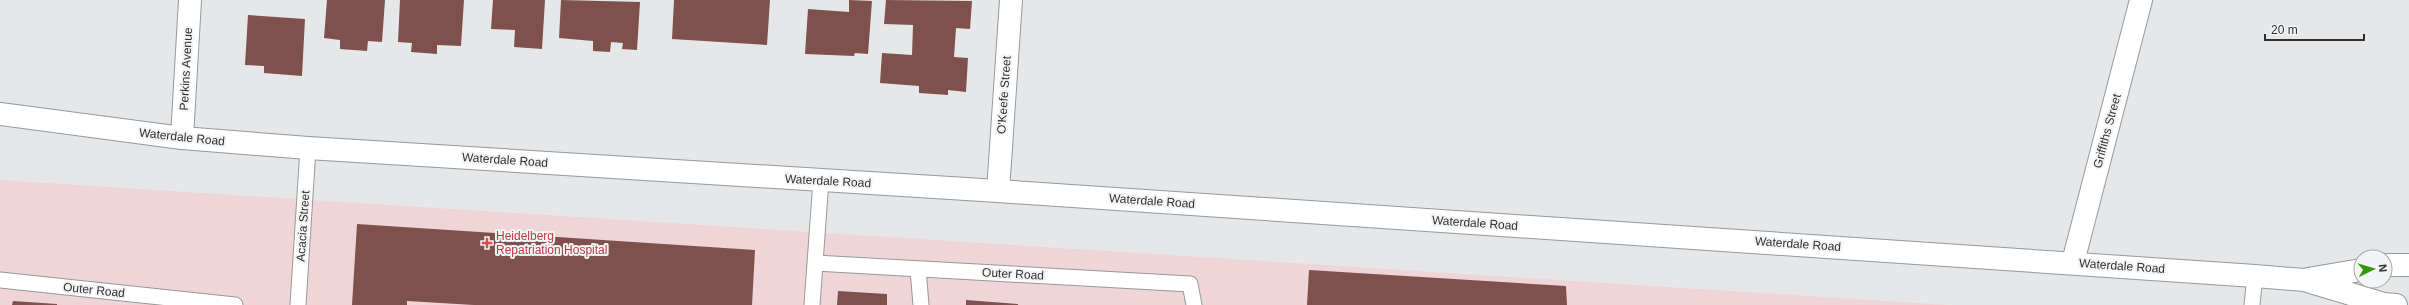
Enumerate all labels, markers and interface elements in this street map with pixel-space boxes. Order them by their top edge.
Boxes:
scale bar [2265,16,2364,42]
text: 20 m [2271,23,2298,37]
street label: Perkins Avenue [177,27,195,111]
street label: O'Keefe Street [994,55,1014,135]
street label: Griffiths Street [2090,92,2124,170]
street label: Waterdale Road [138,126,226,148]
street label: Waterdale Road [461,150,549,170]
street label: Waterdale Road [785,172,871,190]
street label: Acacia Street [294,189,313,262]
street label: Waterdale Road [1108,191,1196,211]
street label: Waterdale Road [1431,213,1519,233]
place label: Heidelberg Repatriation Hospital [496,229,607,257]
street label: Waterdale Road [1754,234,1842,254]
marker: Heidelberg Repatriation Hospital [481,237,493,249]
north arrow [2353,249,2393,289]
street label: Waterdale Road [2078,256,2166,276]
text: N [2377,264,2389,273]
street label: Outer Road [982,265,1044,283]
street label: Outer Road [62,280,126,300]

